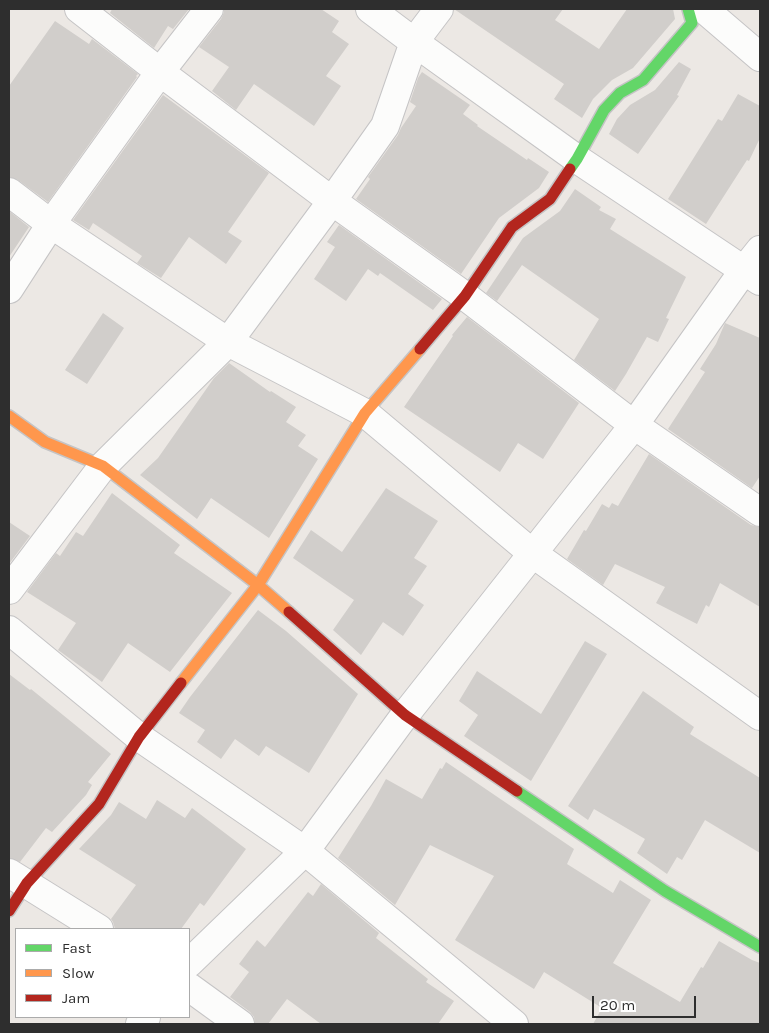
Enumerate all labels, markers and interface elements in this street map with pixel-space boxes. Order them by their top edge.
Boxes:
legend [15,928,190,1018]
text: Fast [62,939,91,957]
text: Slow [62,964,94,982]
scale bar [594,986,698,1018]
text: Jam [62,989,90,1007]
text: 20 m [600,996,635,1014]

